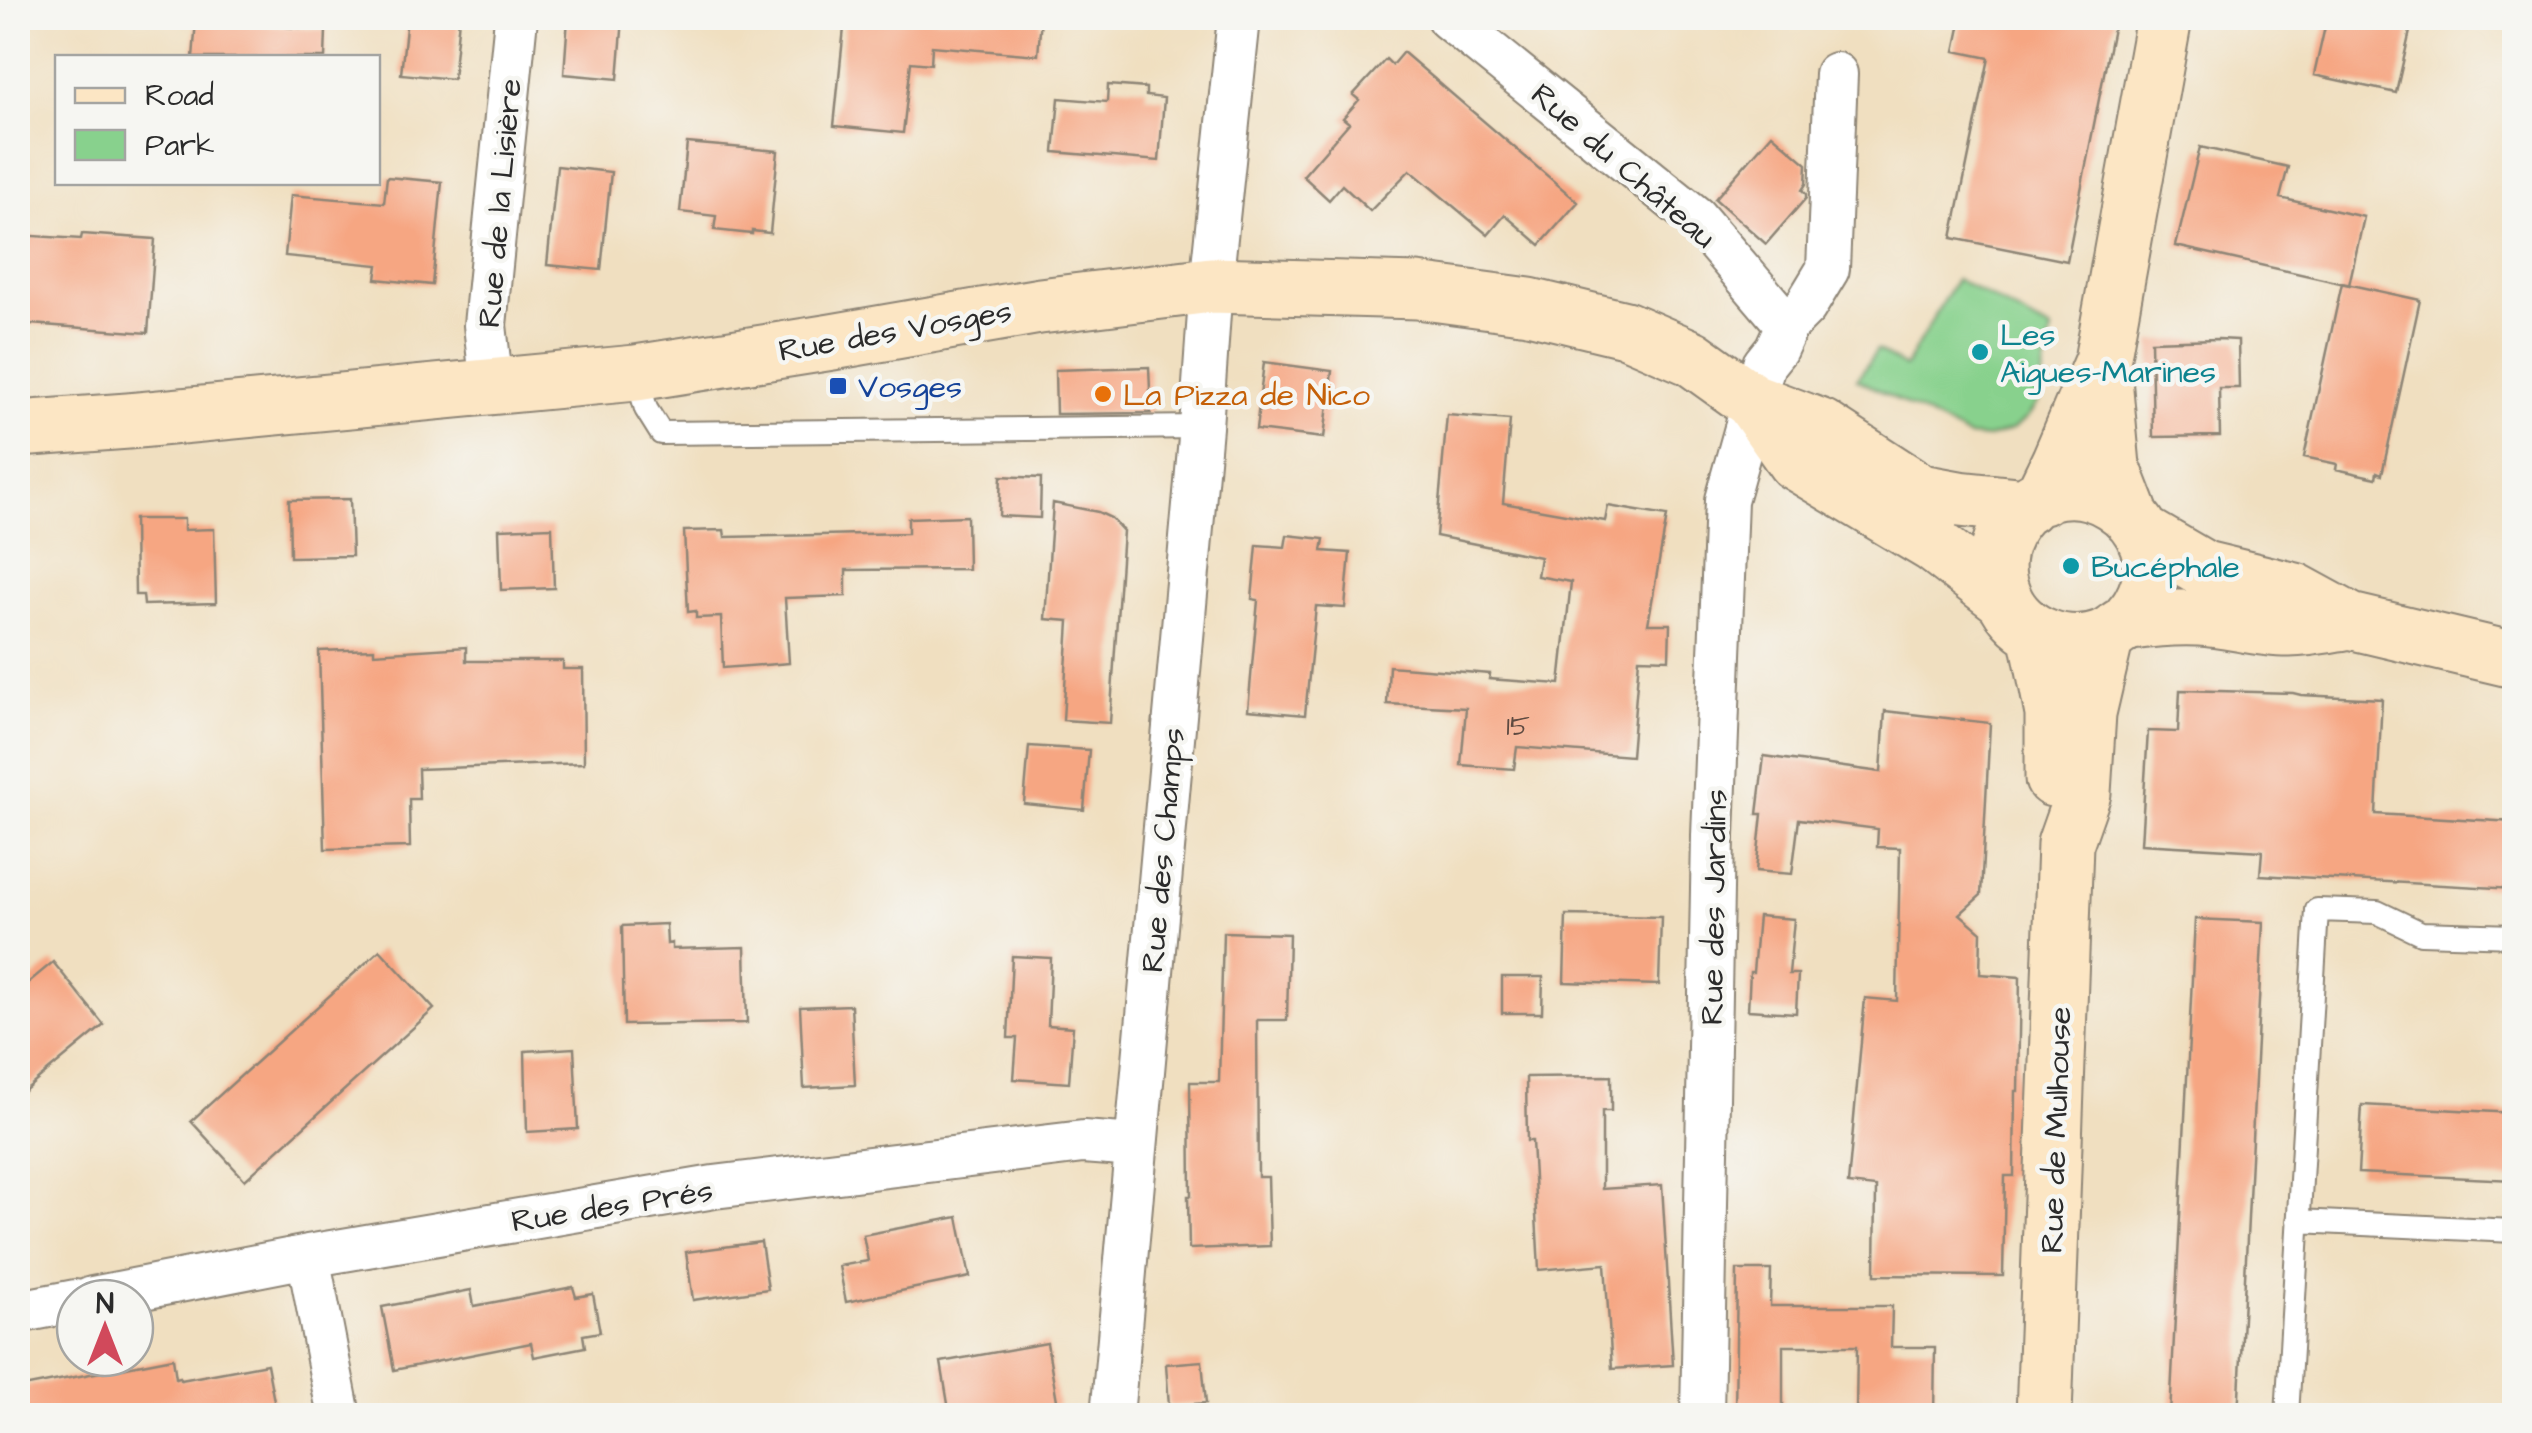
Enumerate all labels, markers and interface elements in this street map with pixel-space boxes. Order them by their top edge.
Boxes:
legend [55,55,380,185]
street label: Rue du Château [1521,73,1725,259]
text: Road [145,75,214,117]
street label: Rue de la Lisière [467,77,534,330]
text: Park [145,125,214,167]
street label: Rue des Vosges [775,289,1015,374]
place label: Les Aigues-Marines [2000,313,2216,395]
marker: Les Aigues-Marines [1969,341,1991,363]
place label: Vosges [858,365,962,410]
place label: La Pizza de Nico [1123,373,1370,418]
marker: Vosges [827,375,849,397]
marker: La Pizza de Nico [1092,383,1114,405]
place label: Bucéphale [2091,545,2240,590]
marker: Bucéphale [2060,555,2082,577]
house number: 15 [1506,707,1530,746]
street label: Rue des Champs [1130,726,1197,974]
street label: Rue des Jardins [1690,789,1739,1025]
street label: Rue de Mulhouse [2030,1006,2083,1254]
street label: Rue des Prés [508,1168,716,1245]
north arrow [55,1278,155,1378]
text: N [96,1285,114,1324]

